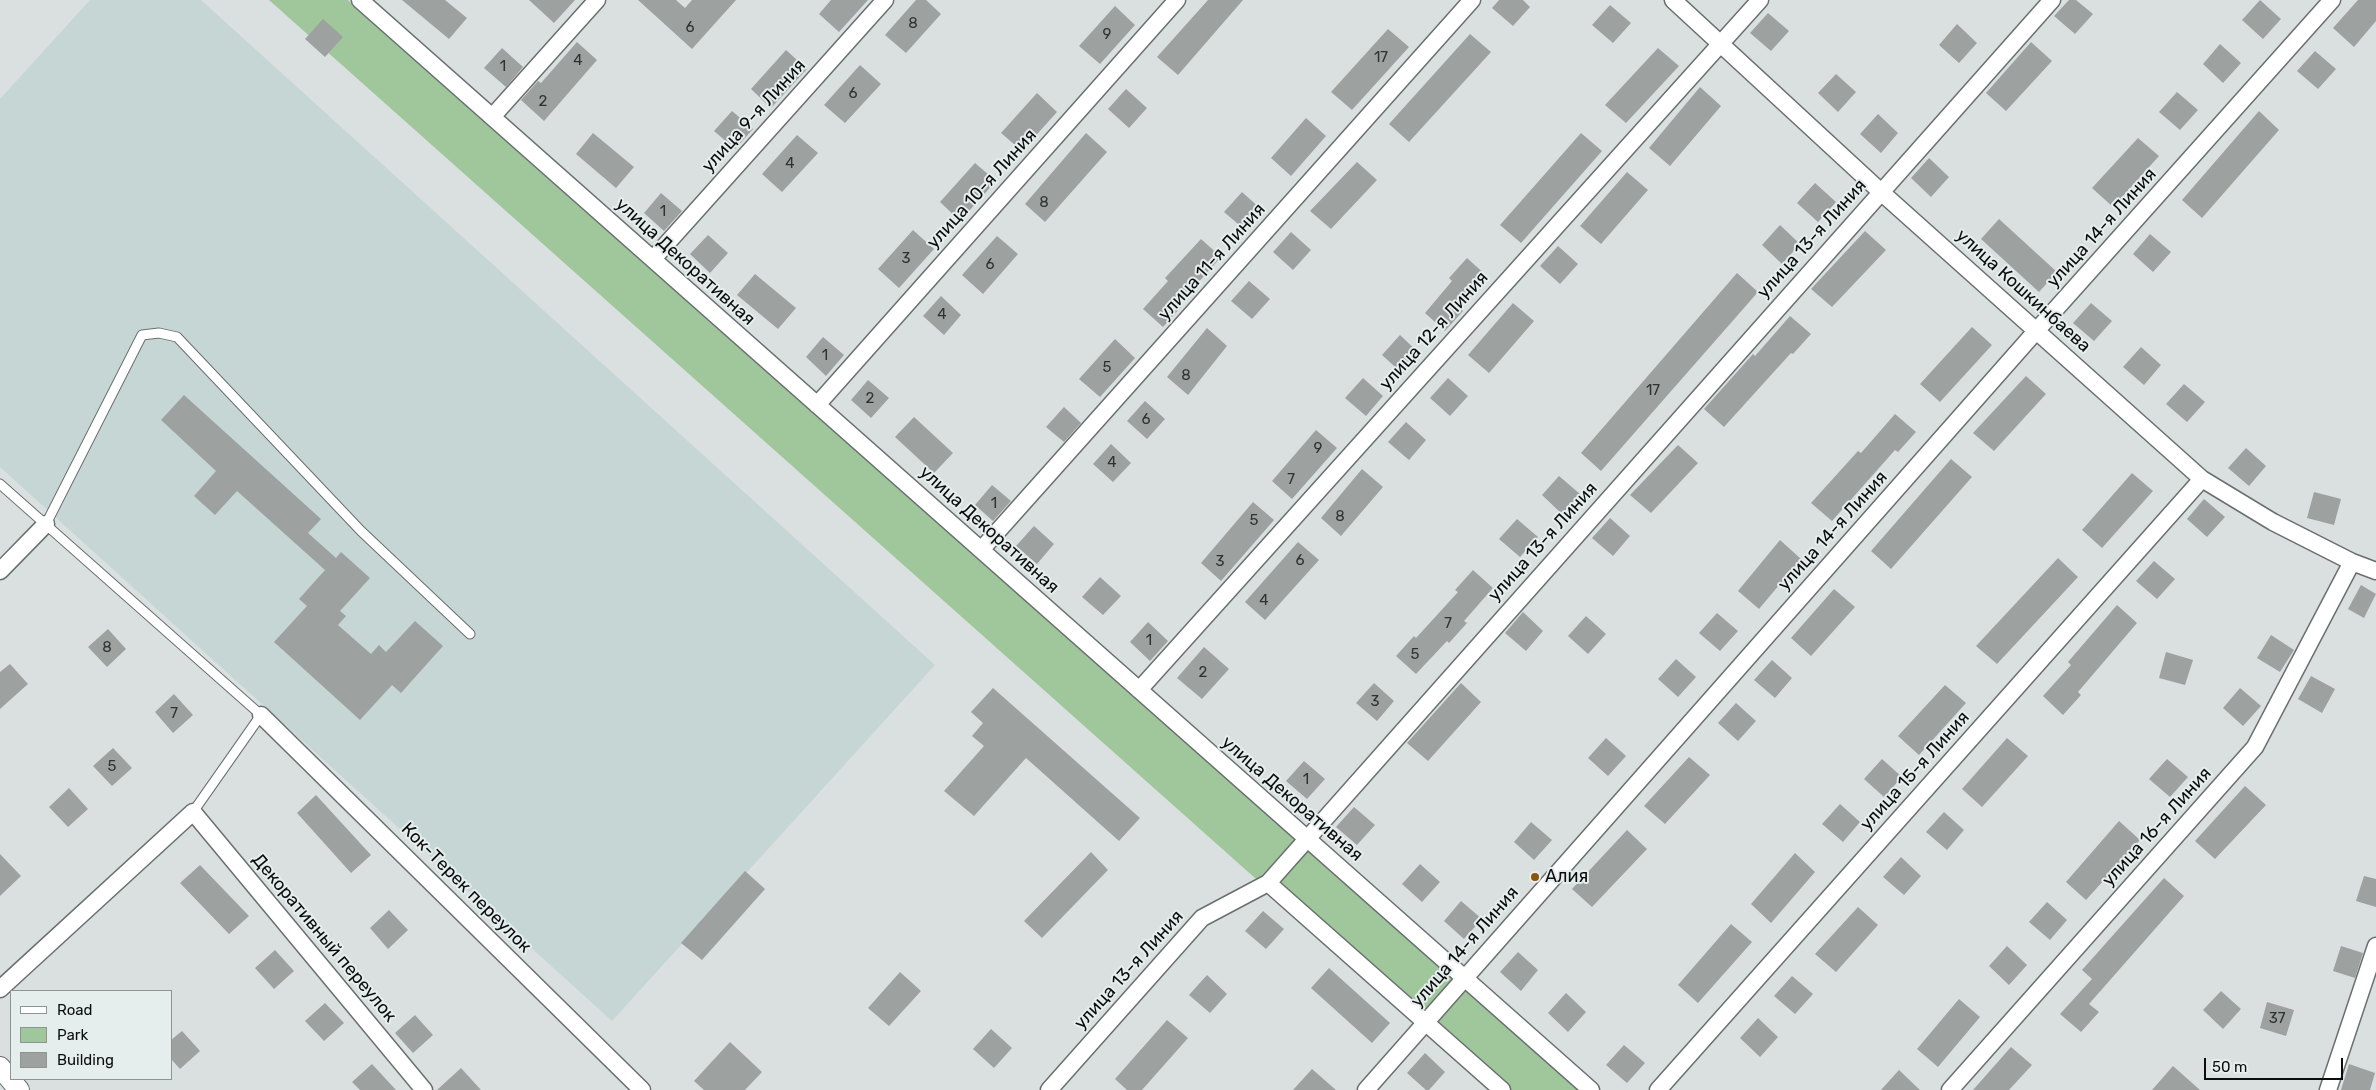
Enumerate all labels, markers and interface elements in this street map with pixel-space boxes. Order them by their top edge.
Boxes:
house number: 8 [908,15,918,33]
house number: 6 [685,19,695,37]
house number: 9 [1103,26,1111,44]
house number: 17 [1374,49,1388,67]
house number: 4 [573,52,583,70]
street label: улица 9-я Линия [697,55,811,177]
house number: 1 [500,58,506,76]
house number: 6 [848,85,858,103]
house number: 2 [539,93,547,111]
street label: улица 10-я Линия [923,125,1041,253]
house number: 4 [785,155,795,173]
street label: улица 14-я Линия [2043,164,2161,292]
street label: улица 13-я Линия [1753,175,1871,303]
street label: улица Декоративная [611,194,759,330]
house number: 8 [1039,194,1049,212]
street label: улица 11-я Линия [1154,199,1270,325]
house number: 1 [660,203,666,221]
street label: улица Кошкинбаева [1951,225,2095,357]
house number: 3 [901,250,911,268]
house number: 6 [985,256,995,274]
street label: улица 12-я Линия [1375,267,1493,395]
house number: 4 [937,306,947,324]
house number: 1 [822,347,828,365]
house number: 5 [1103,359,1111,377]
house number: 8 [1181,367,1191,385]
house number: 17 [1646,382,1660,400]
house number: 2 [866,390,874,408]
house number: 6 [1141,411,1151,429]
house number: 9 [1314,440,1322,458]
house number: 4 [1107,454,1117,472]
street label: улица Декоративная [915,462,1063,598]
street label: улица 14-я Линия [1774,467,1892,595]
house number: 7 [1287,471,1295,489]
street label: улица 13-я Линия [1484,478,1602,606]
house number: 1 [991,495,997,513]
house number: 8 [1335,508,1345,526]
house number: 5 [1250,512,1258,530]
house number: 6 [1295,552,1305,570]
house number: 3 [1215,553,1225,571]
house number: 4 [1259,592,1269,610]
house number: 7 [1444,615,1452,633]
house number: 1 [1146,632,1152,650]
house number: 8 [102,639,112,657]
house number: 5 [1411,646,1419,664]
house number: 2 [1199,664,1207,682]
house number: 3 [1370,693,1380,711]
house number: 7 [170,705,178,723]
street label: улица 15-я Линия [1856,707,1974,835]
street label: улица Декоративная [1217,732,1367,866]
house number: 5 [108,758,116,776]
street label: улица 16-я Линия [2098,763,2216,891]
house number: 1 [1303,771,1309,789]
street label: Кок-Терек переулок [396,818,536,958]
street label: Декоративный переулок [247,849,401,1027]
place label: Алия [1545,866,1588,888]
marker: Алия [1529,871,1541,883]
street label: улица 14-я Линия [1407,882,1523,1012]
street label: улица 13-я Линия [1070,906,1188,1034]
legend [10,990,172,1080]
text: Road [57,1001,93,1019]
house number: 37 [2269,1010,2285,1028]
text: Park [57,1026,88,1044]
scale bar [2206,1048,2345,1080]
text: Building [57,1051,114,1069]
text: 50 m [2212,1058,2247,1076]

